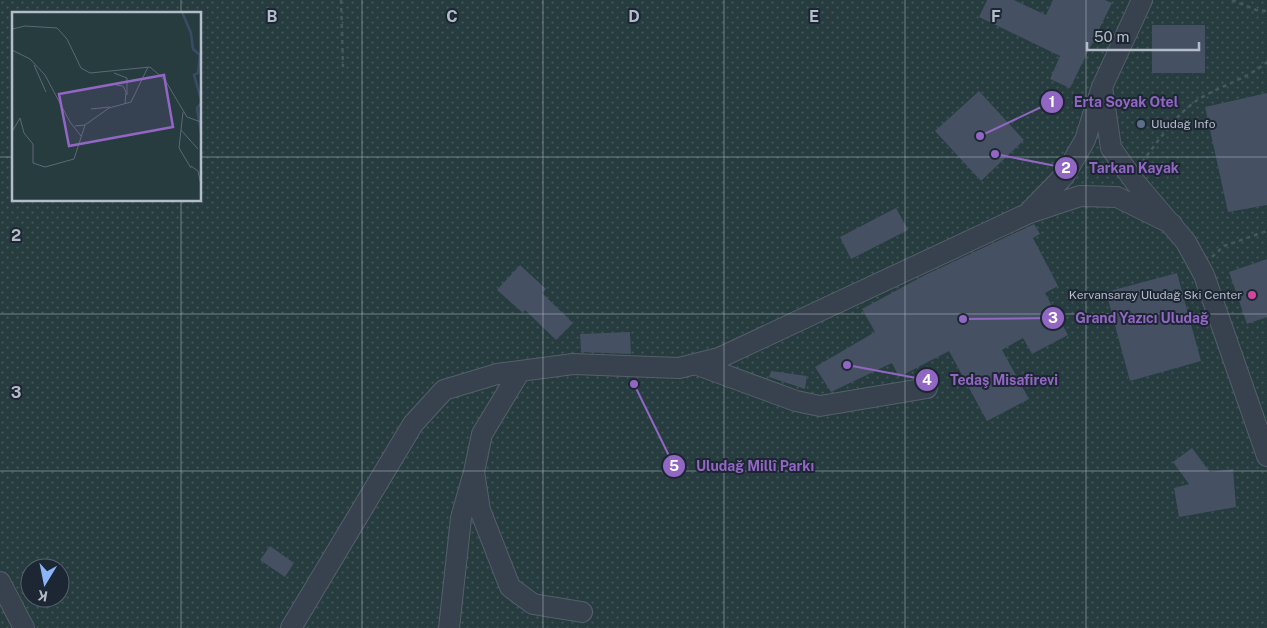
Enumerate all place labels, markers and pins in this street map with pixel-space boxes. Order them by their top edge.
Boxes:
callout: Erta Soyak Otel [1039,87,1189,116]
place label: Uludağ Info [1151,117,1216,131]
marker: Uludağ Info [1135,118,1147,130]
callout: Tarkan Kayak [1054,154,1189,183]
place label: Kervansaray Uludağ Ski Center [1069,288,1242,302]
marker: Kervansaray Uludağ Ski Center [1246,289,1258,301]
callout: Grand Yazıcı Uludağ [1041,303,1219,332]
callout: Tedaş Misafirevi [915,365,1068,394]
callout: Uludağ Millî Parkı [661,451,824,480]

